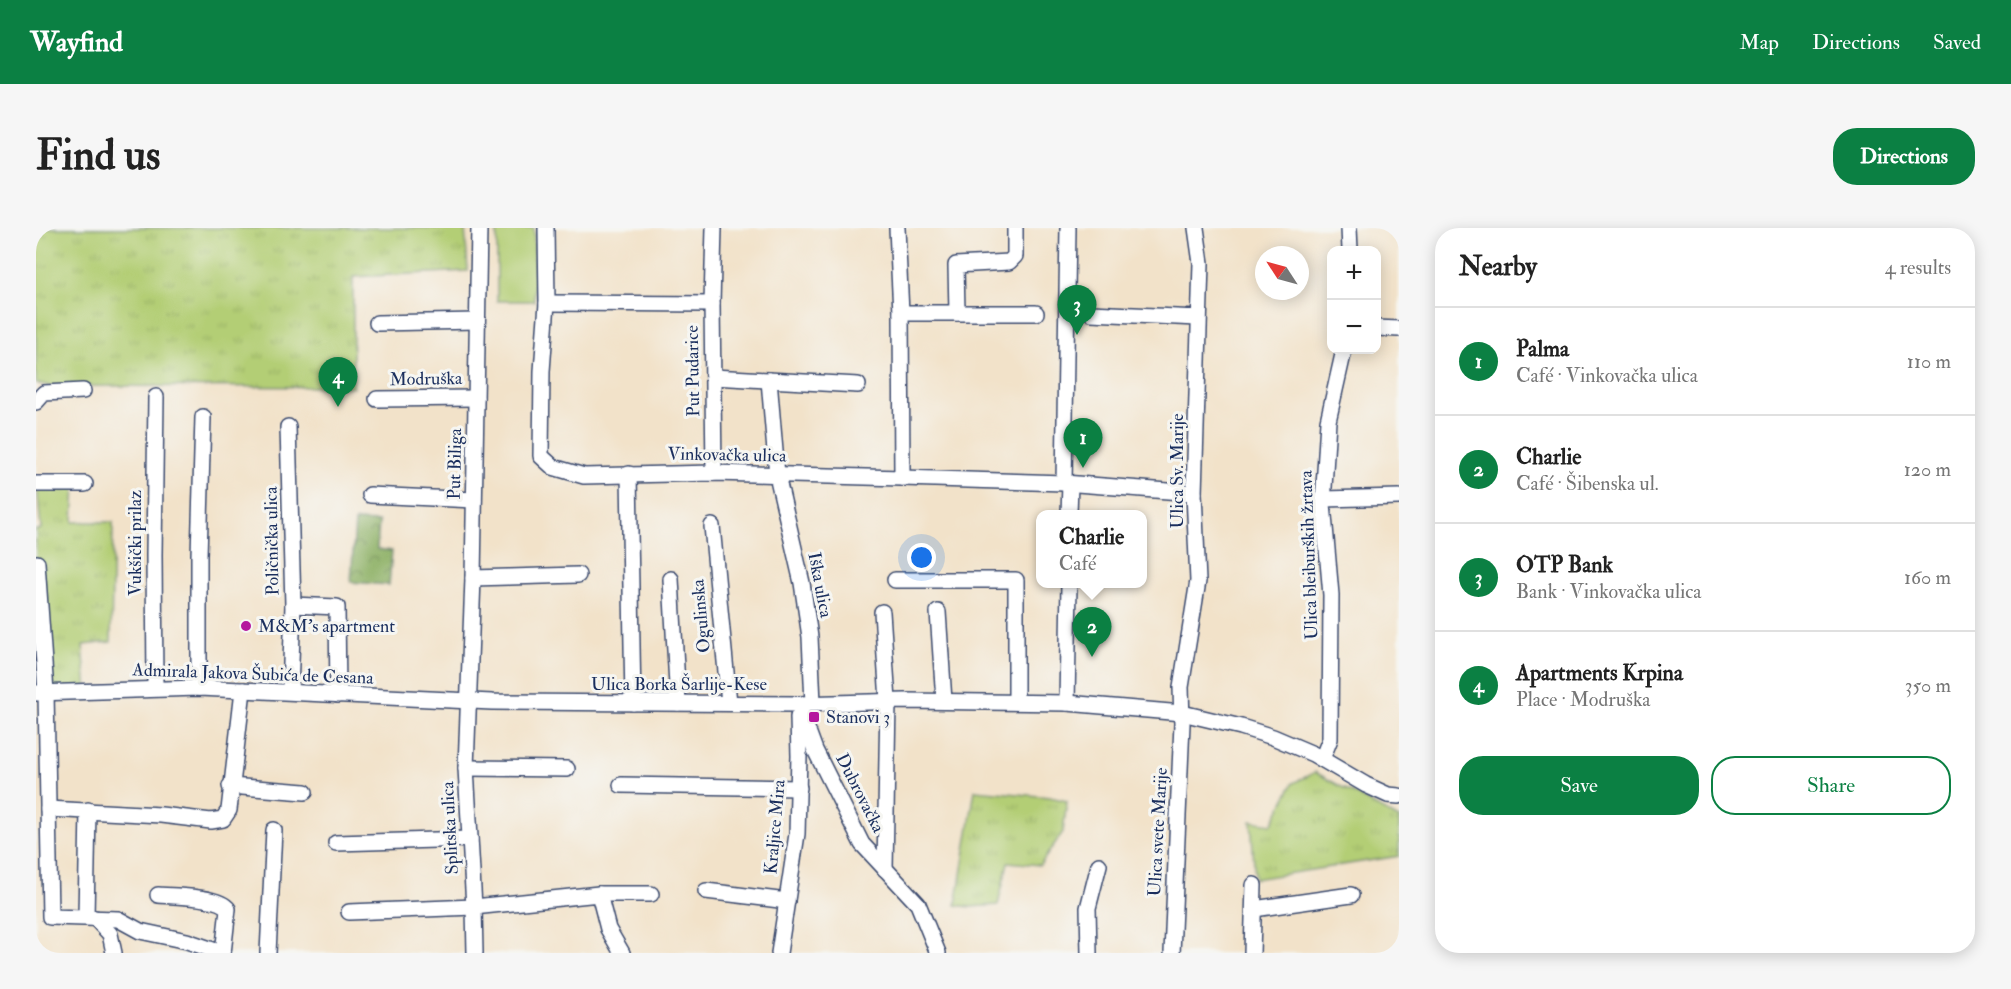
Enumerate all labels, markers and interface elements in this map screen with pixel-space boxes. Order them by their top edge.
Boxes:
text: Wayfind [30,25,123,60]
text: Map [1739,29,1779,56]
text: Directions [1812,29,1900,56]
text: Saved [1933,29,1981,56]
button: Directions [1833,128,1975,185]
text: Find us [36,130,160,182]
north arrow [1255,246,1309,300]
map controls [1327,246,1381,354]
button: + [1327,246,1381,300]
text: Nearby [1459,251,1537,283]
text: 4 results [1885,255,1951,280]
pin: 3 [1058,285,1096,335]
button: − [1327,300,1381,354]
street label: Put Pudarice [681,324,705,417]
text: Palma [1516,335,1569,363]
text: 1 [1475,349,1482,374]
text: 110 m [1907,349,1951,374]
pin: 4 [318,358,358,407]
text: Café · Vinkovačka ulica [1516,363,1698,388]
street label: Modruška [389,367,463,391]
street label: Ulica Sv. Marije [1166,413,1189,529]
pin: 1 [1064,418,1102,468]
street label: Put Biliga [443,427,467,500]
street label: Vinkovačka ulica [667,442,787,468]
text: Charlie [1516,443,1581,471]
text: 2 [1473,457,1484,482]
text: 120 m [1904,457,1951,482]
street label: Ulica bleiburških žrtava [1295,469,1323,640]
text: Café · Šibenska ul. [1516,471,1659,496]
street label: Poličnička ulica [260,486,284,596]
street label: Vukšički prilaz [124,490,147,596]
popup [1036,510,1147,588]
text: Charlie [1059,523,1124,551]
your location [907,543,936,572]
street label: Iška ulica [802,550,838,620]
text: Café [1059,551,1096,576]
text: OTP Bank [1516,551,1613,579]
text: 3 [1475,565,1482,590]
text: 160 m [1904,565,1951,590]
street label: Ogulinska [686,578,716,654]
text: Bank · Vinkovačka ulica [1516,579,1702,604]
pin: 2 [1072,608,1112,657]
place label: M&M's apartment [258,615,395,638]
marker: M&M's apartment [239,619,253,633]
street label: Admirala Jakova Šubića de Cesana [131,657,375,690]
text: Apartments Krpina [1516,659,1683,687]
street label: Ulica Borka Šarlije-Kese [591,672,767,696]
text: 4 [1473,673,1484,698]
text: 350 m [1905,673,1951,698]
text: Place · Modruška [1516,687,1651,712]
place label: Stanovi 3 [826,706,890,729]
marker: Stanovi 3 [807,710,821,724]
street label: Dubrovačka [830,749,890,837]
button: Save [1459,756,1699,815]
button: Share [1711,756,1951,815]
street label: Ulica svete Marije [1143,766,1173,897]
street label: Kraljice Mira [759,778,791,875]
street label: Splitska ulica [436,780,464,875]

